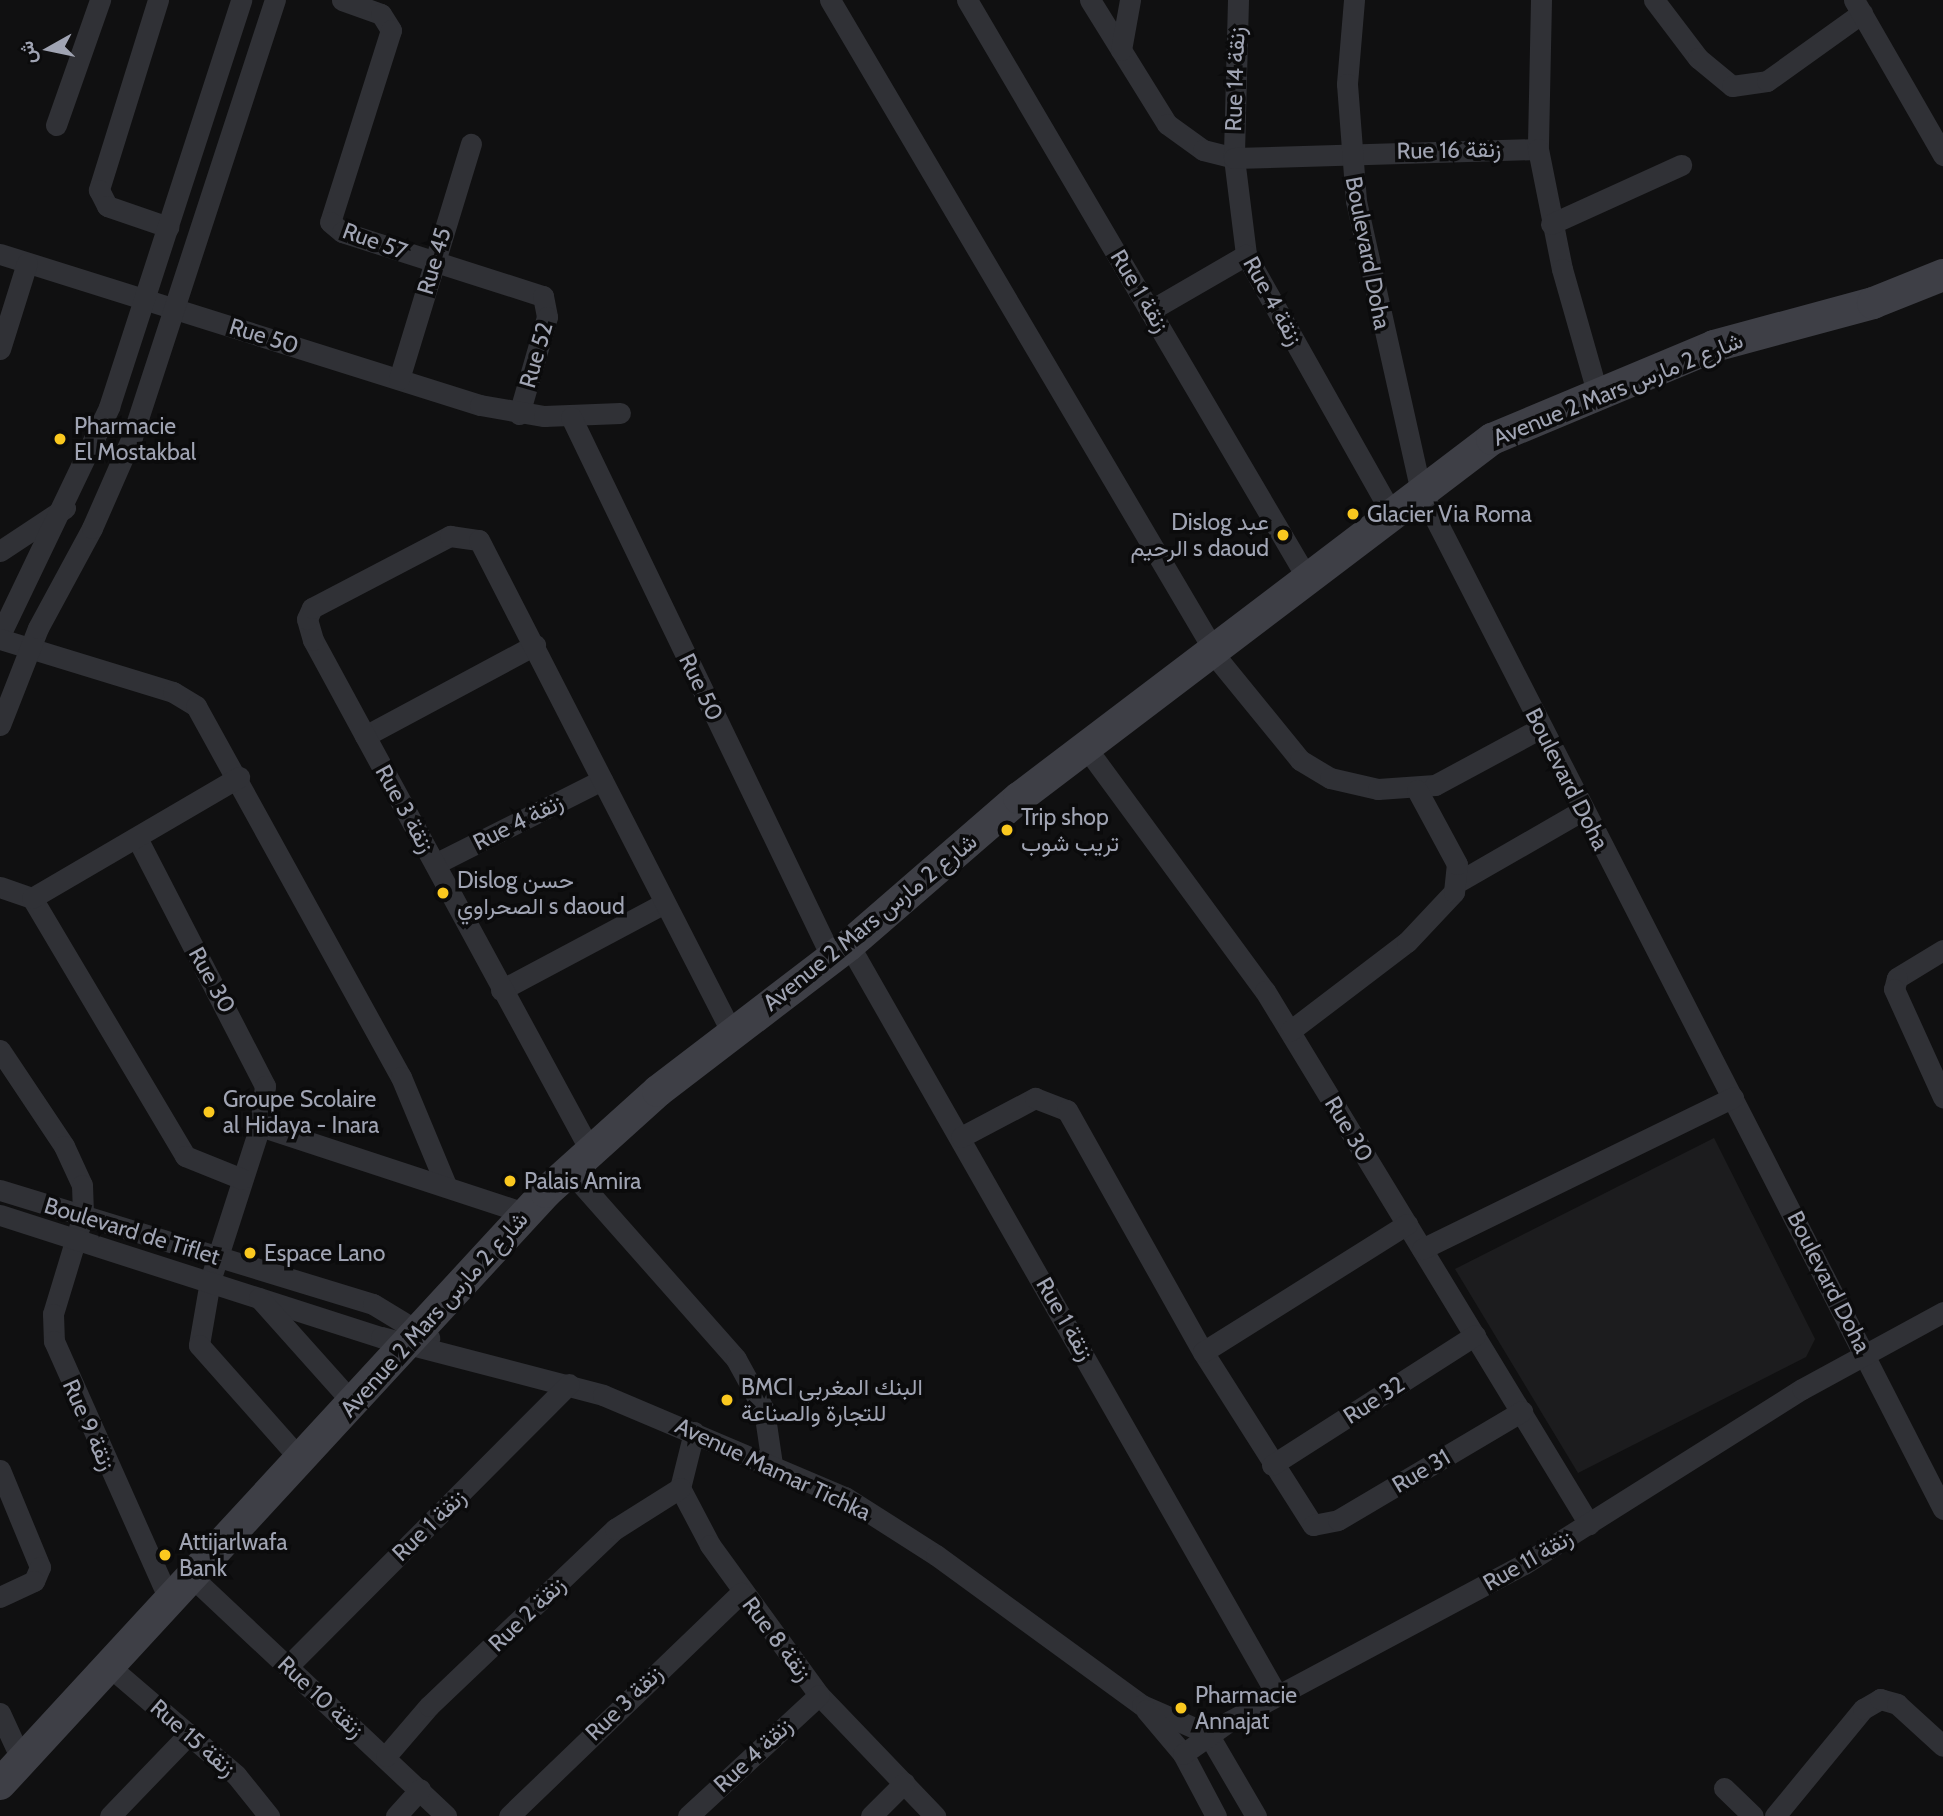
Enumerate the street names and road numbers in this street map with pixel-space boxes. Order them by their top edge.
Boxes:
street label: Rue 14 زنقة [1219,26,1251,132]
street label: Rue 16 زنقة [1396,135,1502,165]
street label: Boulevard Doha [1340,174,1396,332]
street label: Rue 57 [339,217,411,265]
street label: Rue 45 [411,224,457,298]
street label: Rue 1 زنقة [1105,245,1175,337]
street label: Rue 4 زنقة [1237,252,1309,350]
street label: Rue 50 [226,312,302,360]
street label: Rue 52 [513,319,559,391]
street label: Avenue 2 Mars شارع 2 مارس [1489,326,1747,452]
street label: Rue 50 [673,649,729,725]
street label: Boulevard Doha [1519,704,1615,854]
street label: Rue 3 زنقة [370,760,440,858]
street label: Rue 4 زنقة [468,788,568,856]
street label: Avenue 2 Mars شارع 2 مارس [758,827,982,1017]
street label: Rue 30 [183,942,241,1018]
street label: Rue 30 [1319,1091,1379,1167]
street label: Boulevard de Tiflet [41,1191,223,1271]
street label: Avenue 2 Mars شارع 2 مارس [334,1206,534,1422]
street label: Boulevard Doha [1781,1207,1877,1357]
street label: Rue 1 زنقة [1030,1272,1100,1366]
street label: Rue 32 [1338,1370,1410,1430]
street label: Rue 9 زنقة [57,1375,121,1475]
street label: Avenue Mamar Tichka [671,1412,875,1526]
street label: Rue 31 [1387,1443,1455,1499]
street label: Rue 1 زنقة [387,1483,471,1567]
street label: Rue 11 زنقة [1478,1523,1578,1597]
street label: Rue 2 زنقة [483,1571,571,1657]
street label: Rue 8 زنقة [737,1592,817,1686]
street label: Rue 10 زنقة [272,1650,370,1744]
street label: Rue 3 زنقة [580,1660,668,1746]
street label: Rue 15 زنقة [145,1693,241,1783]
street label: Rue 4 زنقة [708,1712,798,1798]

